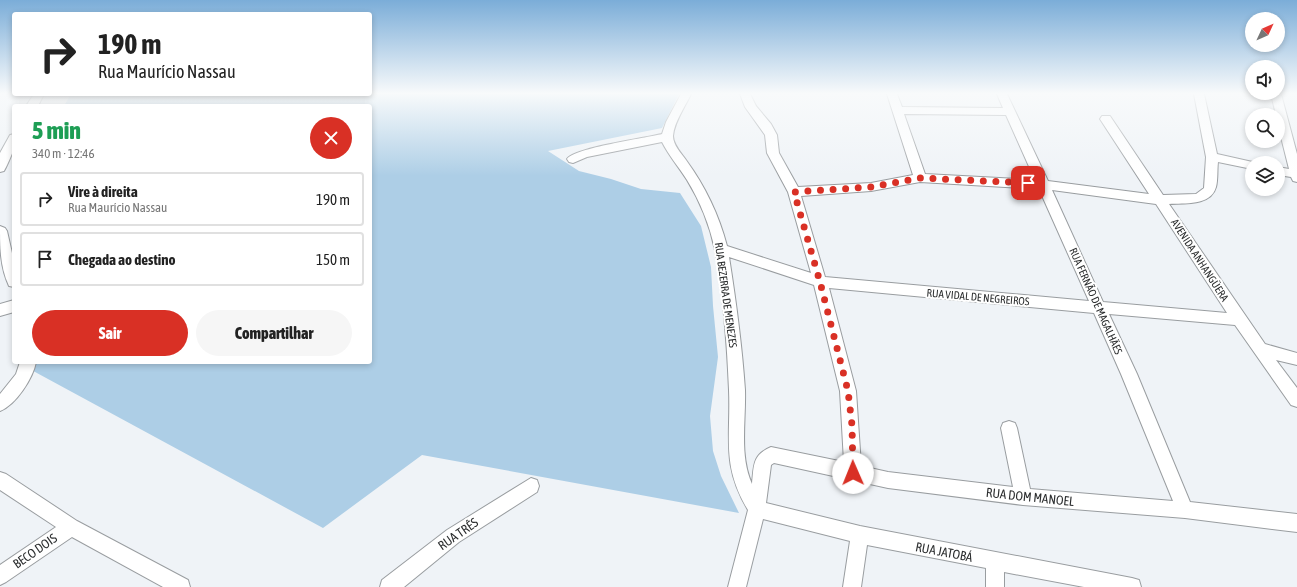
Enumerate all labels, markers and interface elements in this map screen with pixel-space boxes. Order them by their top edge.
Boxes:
north arrow [1245,12,1285,52]
map controls [1245,12,1285,196]
icon: right [32,28,84,80]
text: 190 m [98,28,161,60]
button: sound [1245,60,1285,100]
text: Rua Maurício Nassau [98,61,236,82]
button: search [1245,108,1285,148]
text: 5 min [32,117,81,144]
button: close [310,117,352,159]
text: 340 m · 12:46 [32,146,95,161]
button: layers [1245,156,1285,196]
pin [1011,166,1045,200]
icon: arrive [1017,172,1039,194]
text: Vire à direita [68,183,138,200]
icon: right [34,188,56,210]
text: 190 m [316,191,350,208]
text: Rua Maurício Nassau [68,200,167,215]
street label: AVENIDA ANHANGÜERA [1169,217,1231,304]
street label: RUA BEZERRA DE MENEZES [713,242,739,349]
street label: RUA FERNÃO DE MAGALHÃES [1067,246,1125,356]
icon: arrive [34,248,56,270]
text: Chegada ao destino [68,251,176,268]
text: 150 m [316,251,350,268]
street label: RUA VIDAL DE NEGREIROS [926,287,1030,308]
button: Sair [32,310,188,356]
button: Compartilhar [196,310,352,356]
position arrow [832,452,874,494]
street label: RUA DOM MANOEL [985,485,1075,509]
street label: RUA TRÊS [435,514,481,553]
street label: BECO DOIS [10,530,60,572]
street label: RUA JATOBÁ [914,539,974,565]

